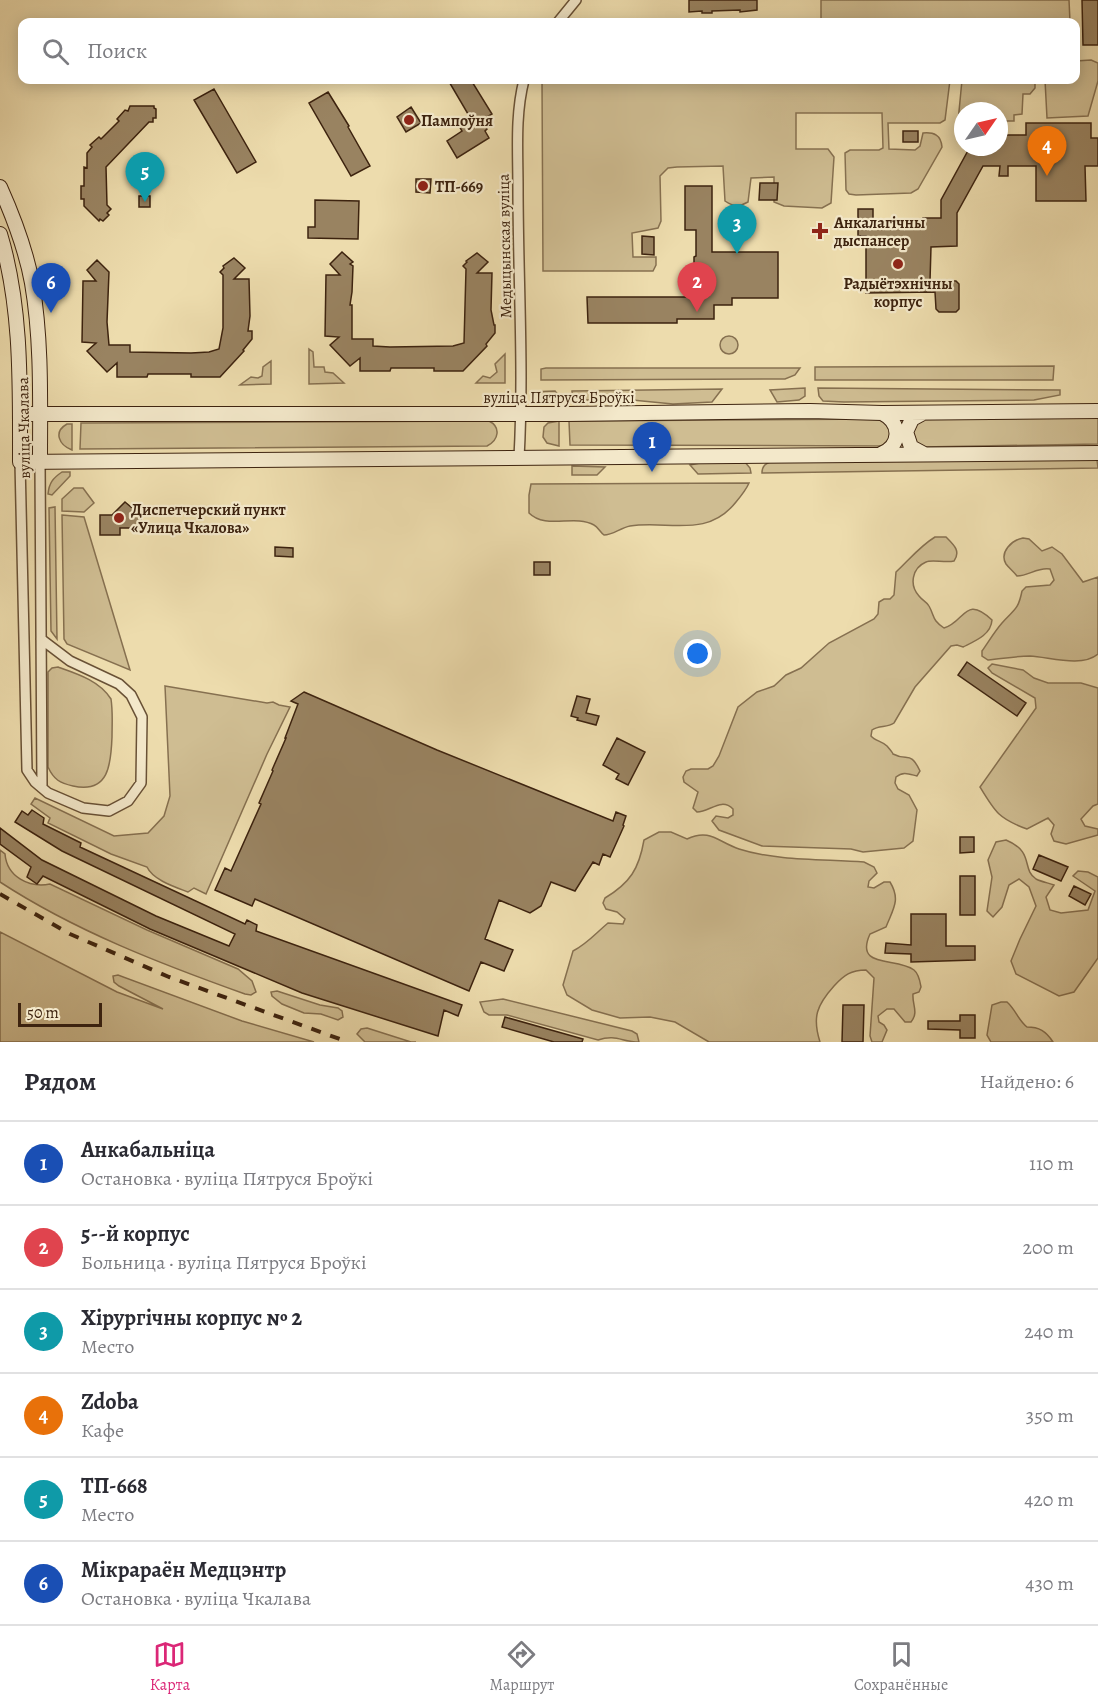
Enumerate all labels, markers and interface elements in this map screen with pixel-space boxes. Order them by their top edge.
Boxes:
search box [18,18,1080,84]
icon: search [39,35,72,68]
text: Поиск [87,36,147,66]
north arrow [954,102,1008,156]
place label: Пампоўня [421,110,493,132]
marker: Пампоўня [402,113,416,127]
pin: 4 [1028,126,1066,176]
pin: 5 [126,152,164,202]
street label: Медыцынская вуліца [493,173,517,319]
place label: ТП-669 [435,176,483,198]
marker: ТП-669 [416,179,430,193]
pin: 3 [718,204,756,254]
place label: Анкалагічны дыспансер [833,212,925,252]
marker: Анкалагічны дыспансер [811,222,829,240]
marker: Радыётэхнічны корпус [891,257,905,271]
pin: 2 [678,262,716,312]
pin: 6 [32,264,70,313]
place label: Радыётэхнічны корпус [843,273,953,313]
street label: вуліца Чкалава [12,376,36,479]
street label: вуліца Пятруся Броўкі [483,387,635,409]
pin: 1 [632,422,672,472]
place label: Диспетчерский пункт «Улица Чкалова» [131,499,287,539]
marker: Диспетчерский пункт «Улица Чкалова» [112,511,126,525]
your location [683,639,712,668]
scale bar [18,1000,102,1028]
text: 50 m [27,1002,59,1024]
text: Рядом [24,1064,96,1099]
text: Найдено: 6 [980,1068,1074,1095]
text: Анкабальніца [81,1135,215,1165]
text: 1 [40,1150,47,1177]
text: 110 m [1029,1150,1074,1177]
text: Остановка · вуліца Пятруся Броўкі [81,1165,373,1192]
text: 5--й корпус [81,1219,190,1249]
text: 2 [39,1234,48,1261]
text: 200 m [1023,1234,1074,1261]
text: Больница · вуліца Пятруся Броўкі [81,1249,367,1276]
text: Хірургічны корпус № 2 [81,1303,302,1333]
text: 3 [39,1318,48,1345]
text: 240 m [1024,1318,1074,1345]
text: Место [81,1333,134,1360]
text: Zdoba [81,1387,139,1417]
text: 4 [39,1402,48,1429]
text: 350 m [1026,1402,1074,1429]
text: Кафе [81,1417,124,1444]
text: ТП-668 [81,1471,148,1501]
text: 5 [39,1486,48,1513]
text: 420 m [1024,1486,1074,1513]
text: Место [81,1501,134,1528]
text: Мікрараён Медцэнтр [81,1555,286,1585]
text: 6 [39,1570,48,1597]
text: 430 m [1025,1570,1074,1597]
text: Остановка · вуліца Чкалава [81,1585,311,1612]
tab: Карта [150,1638,190,1696]
tab: Маршрут [490,1638,554,1696]
tab: Сохранённые [854,1638,948,1696]

